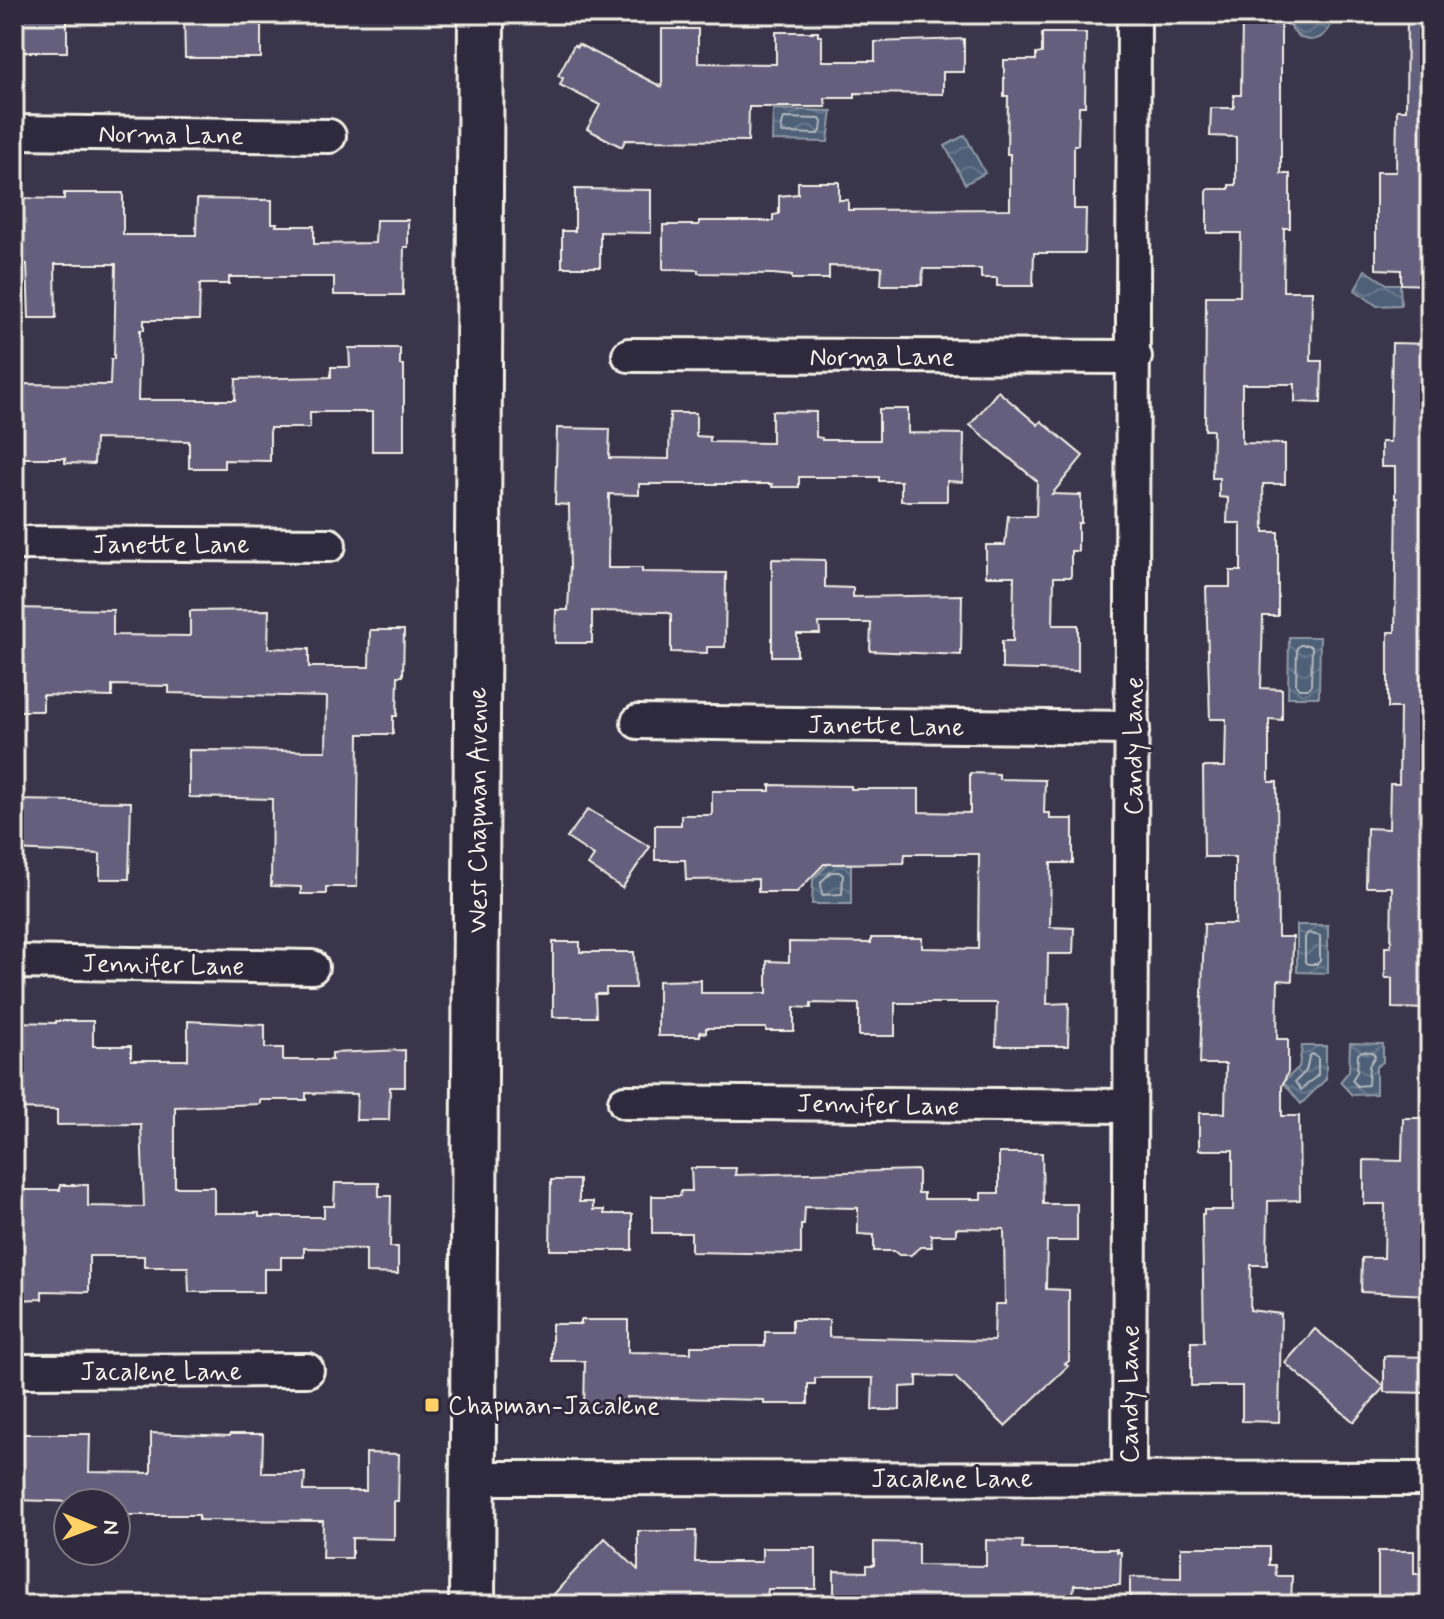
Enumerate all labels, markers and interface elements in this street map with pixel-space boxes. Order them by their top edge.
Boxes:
street label: Norma Lane [98,118,244,154]
street label: Norma Lane [809,341,955,375]
street label: Janette Lane [93,529,249,563]
street label: Candy Lane [1118,677,1152,815]
street label: West Chapman Avenue [462,687,496,933]
street label: Janette Lane [807,709,965,745]
street label: Jennifer Lane [81,948,245,984]
street label: Jennifer Lane [796,1088,960,1124]
street label: Candy Lane [1114,1325,1148,1463]
street label: Jacalene Lane [80,1356,242,1390]
place label: Chapman-Jacalene [448,1390,660,1424]
marker: Chapman-Jacalene [423,1396,441,1414]
street label: Jacalene Lane [871,1463,1033,1497]
north arrow [52,1487,132,1567]
text: N [96,1520,124,1535]

